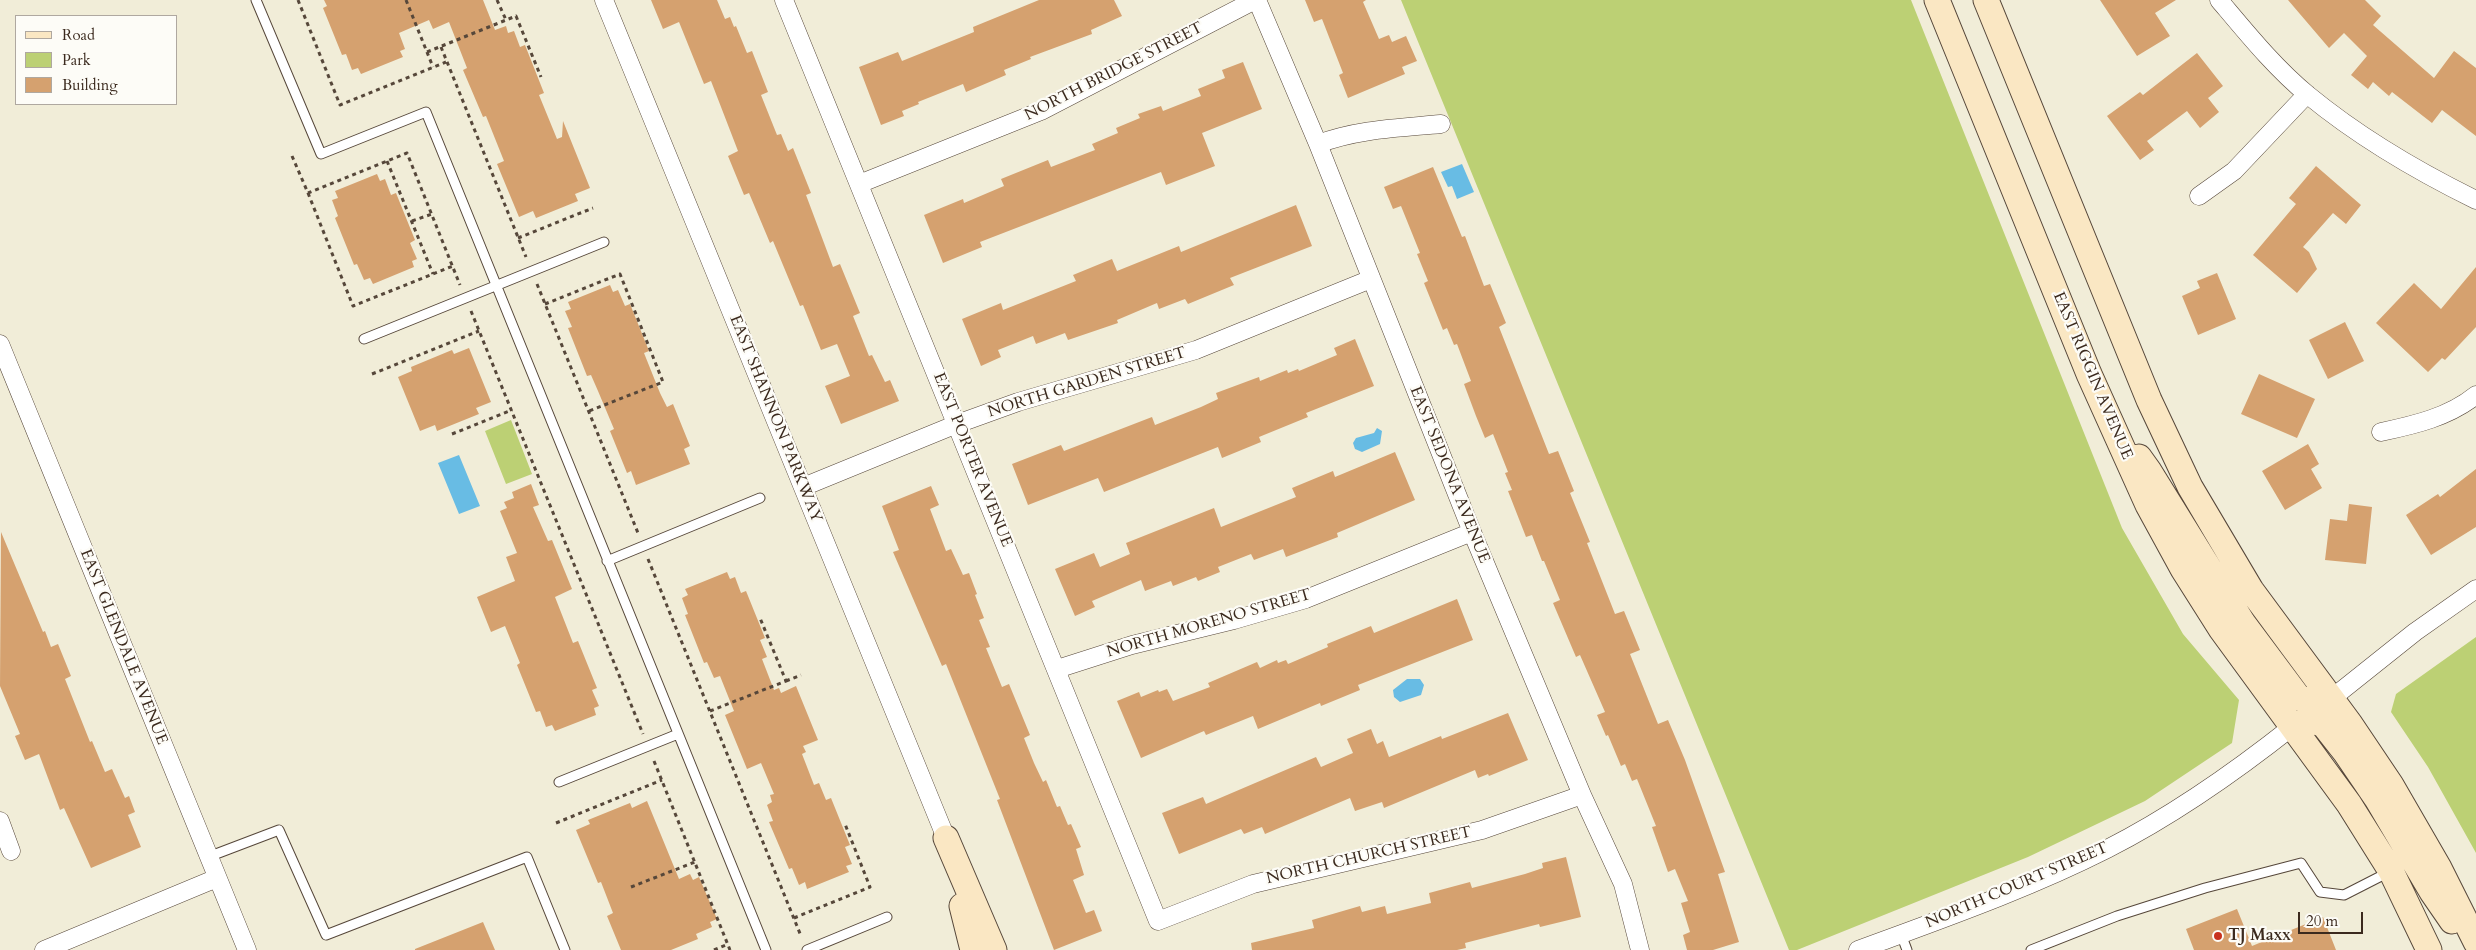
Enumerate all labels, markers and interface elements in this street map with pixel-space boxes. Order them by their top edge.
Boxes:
legend [15,15,178,105]
street label: NORTH BRIDGE STREET [1022,19,1206,125]
text: Road [62,25,95,45]
text: Park [62,50,91,70]
text: Building [62,75,118,95]
street label: EAST RIGGIN AVENUE [2048,289,2136,463]
street label: EAST SHANNON PARKWAY [725,313,825,525]
street label: NORTH GARDEN STREET [986,344,1188,422]
street label: EAST PORTER AVENUE [928,370,1016,550]
street label: EAST SEDONA AVENUE [1405,384,1493,566]
street label: EAST GLENDALE AVENUE [75,547,171,747]
street label: NORTH MORENO STREET [1104,586,1314,662]
street label: NORTH CHURCH STREET [1265,823,1473,889]
street label: NORTH COURT STREET [1923,839,2111,933]
scale bar [2301,902,2366,934]
text: 20 m [2306,911,2338,931]
place label: TJ Maxx [2228,926,2291,946]
marker: TJ Maxx [2212,930,2224,942]

